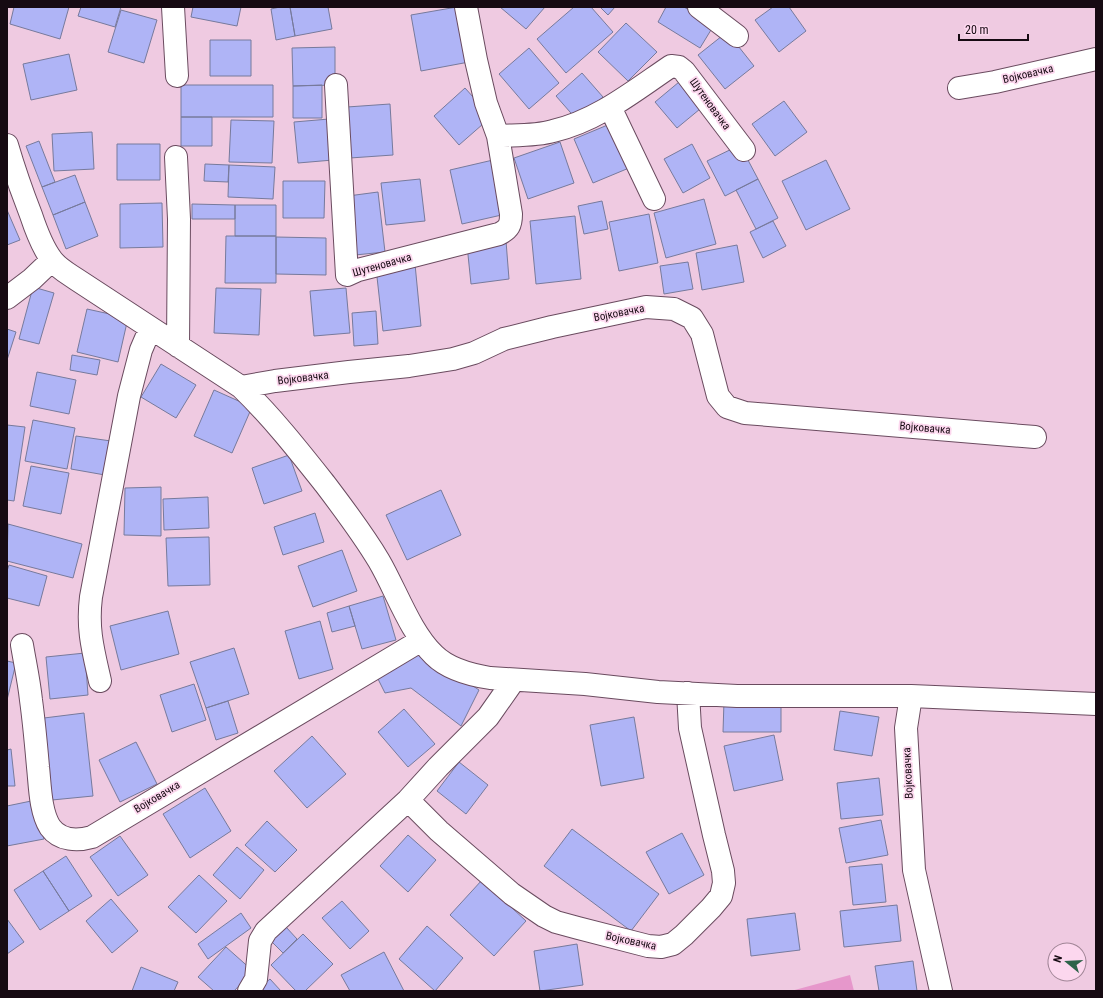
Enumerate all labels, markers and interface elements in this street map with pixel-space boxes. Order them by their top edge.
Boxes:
scale bar [959,16,1028,42]
text: 20 m [965,23,989,37]
street label: Војковачка [1002,62,1054,86]
street label: Шутеновачка [687,76,733,132]
street label: Шутеновачка [351,250,413,280]
street label: Војковачка [593,302,645,324]
street label: Војковачка [277,368,329,388]
street label: Војковачка [899,419,951,437]
street label: Војковачка [900,747,916,799]
street label: Војковачка [132,778,182,816]
street label: Војковачка [605,929,657,953]
north arrow [1047,942,1087,982]
text: N [1051,954,1065,964]

